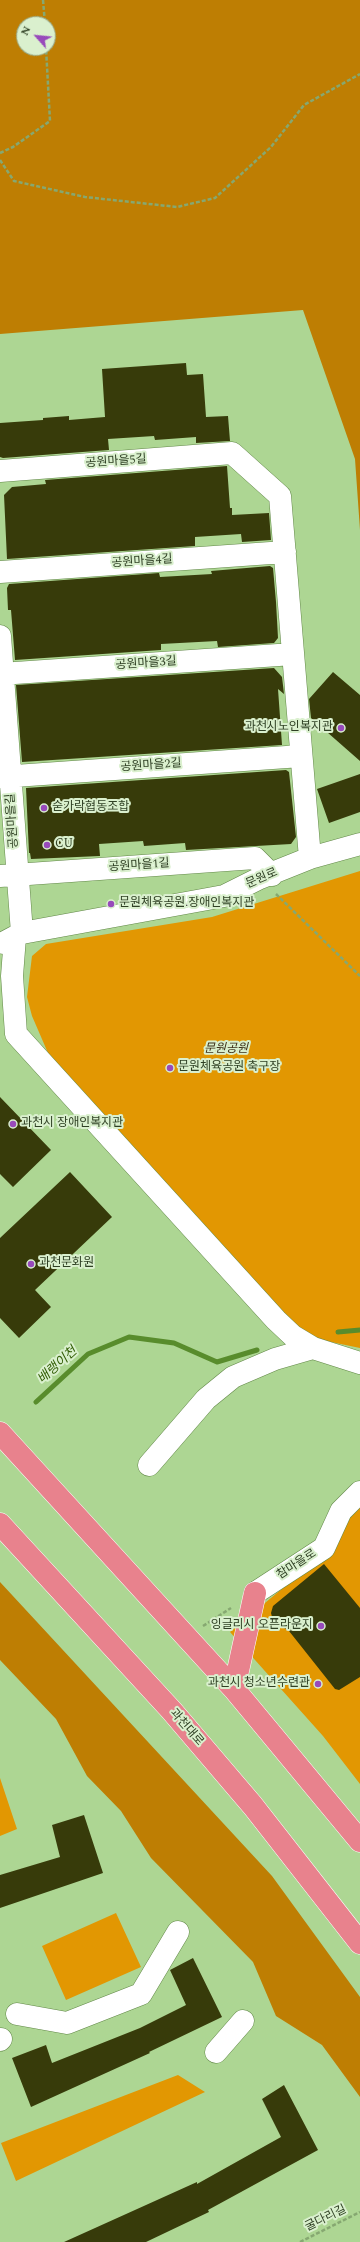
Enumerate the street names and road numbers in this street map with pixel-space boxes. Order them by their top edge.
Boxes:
street label: 공원마을5길 [85,453,147,471]
street label: 공원마을4길 [111,553,173,571]
street label: 공원마을3길 [115,655,177,673]
street label: 공원마을2길 [120,757,182,775]
street label: 공원마을길 [4,793,22,849]
street label: 공원마을1길 [108,857,170,875]
street label: 문원로 [244,866,280,892]
street label: 참마을로 [275,1547,319,1583]
street label: 과천대로 [166,1707,206,1749]
street label: 굴다리길 [303,2203,349,2235]

